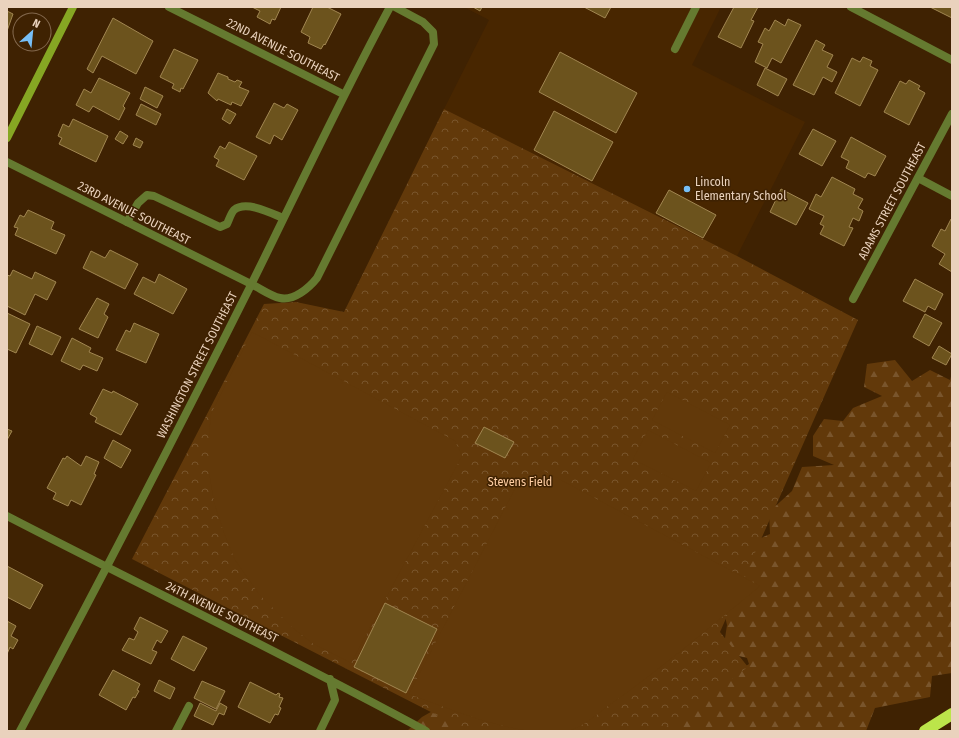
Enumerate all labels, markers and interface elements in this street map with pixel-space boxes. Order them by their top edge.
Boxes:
north arrow [12,12,52,52]
street label: 22ND AVENUE SOUTHEAST [224,15,342,85]
text: N [30,16,42,31]
street label: ADAMS STREET SOUTHEAST [855,140,929,262]
place label: Lincoln Elementary School [695,175,786,203]
street label: 23RD AVENUE SOUTHEAST [75,179,193,248]
marker: Lincoln Elementary School [682,184,692,194]
street label: WASHINGTON STREET SOUTHEAST [154,289,240,441]
park label: Stevens Field [488,475,552,489]
street label: 24TH AVENUE SOUTHEAST [164,579,281,645]

